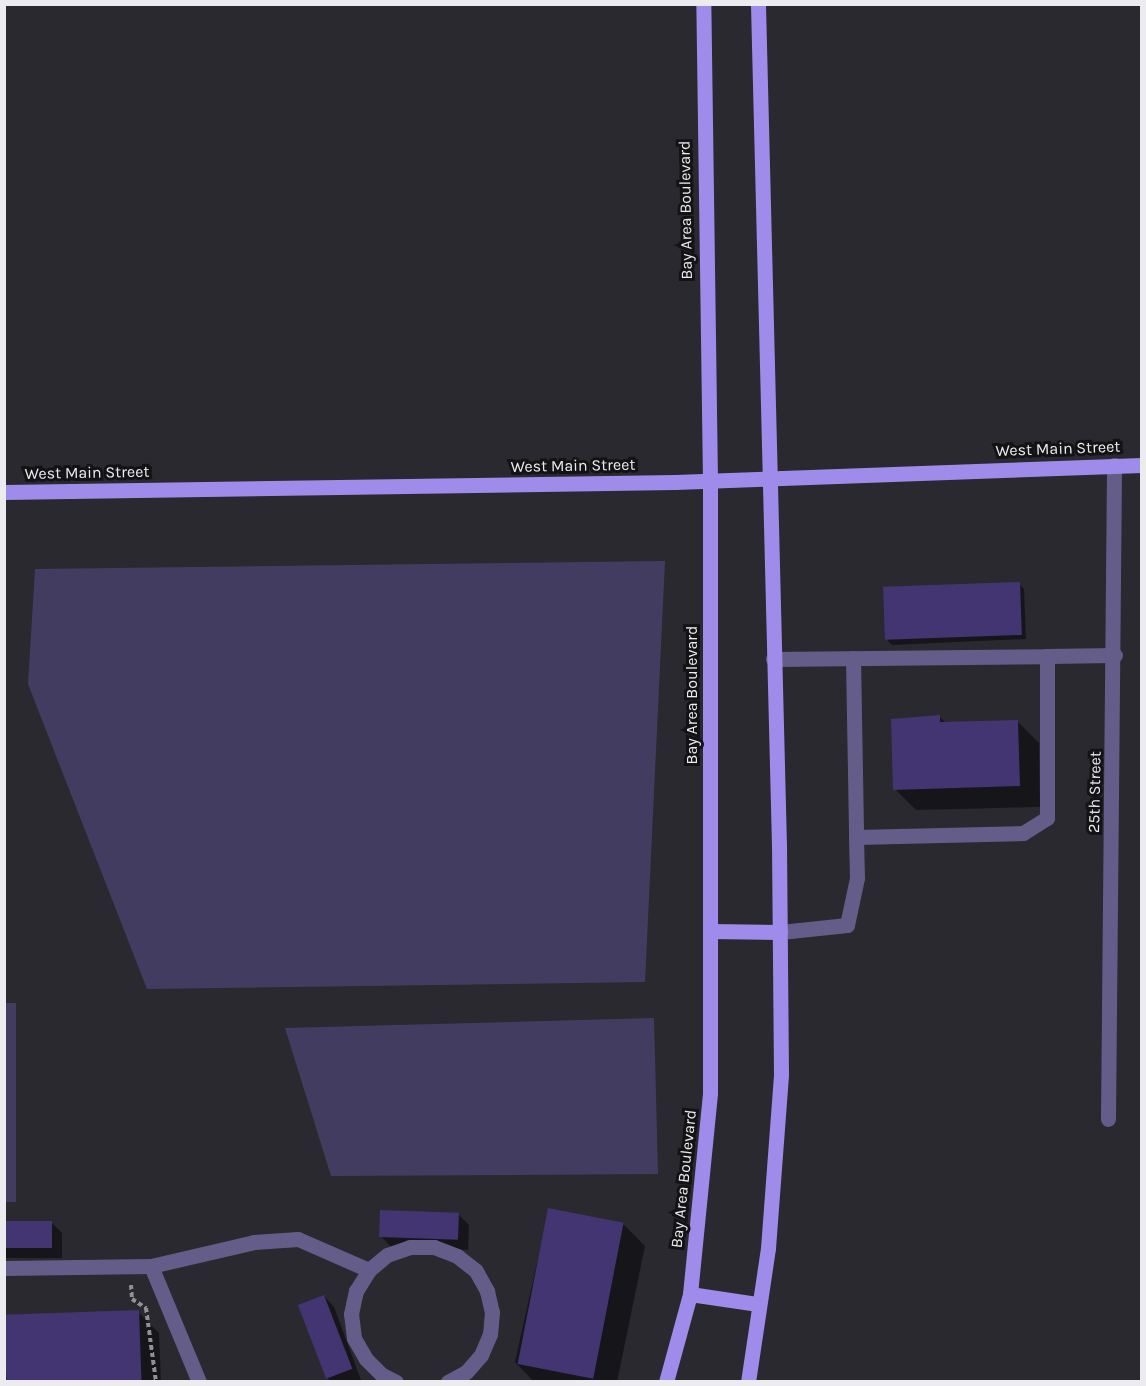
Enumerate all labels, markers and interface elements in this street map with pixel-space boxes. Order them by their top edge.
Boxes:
street label: Bay Area Boulevard [675,140,697,280]
street label: West Main Street [995,437,1121,461]
street label: West Main Street [510,455,636,477]
street label: West Main Street [24,462,150,484]
street label: Bay Area Boulevard [682,626,702,764]
street label: 25th Street [1085,751,1105,833]
street label: Bay Area Boulevard [667,1109,701,1249]

